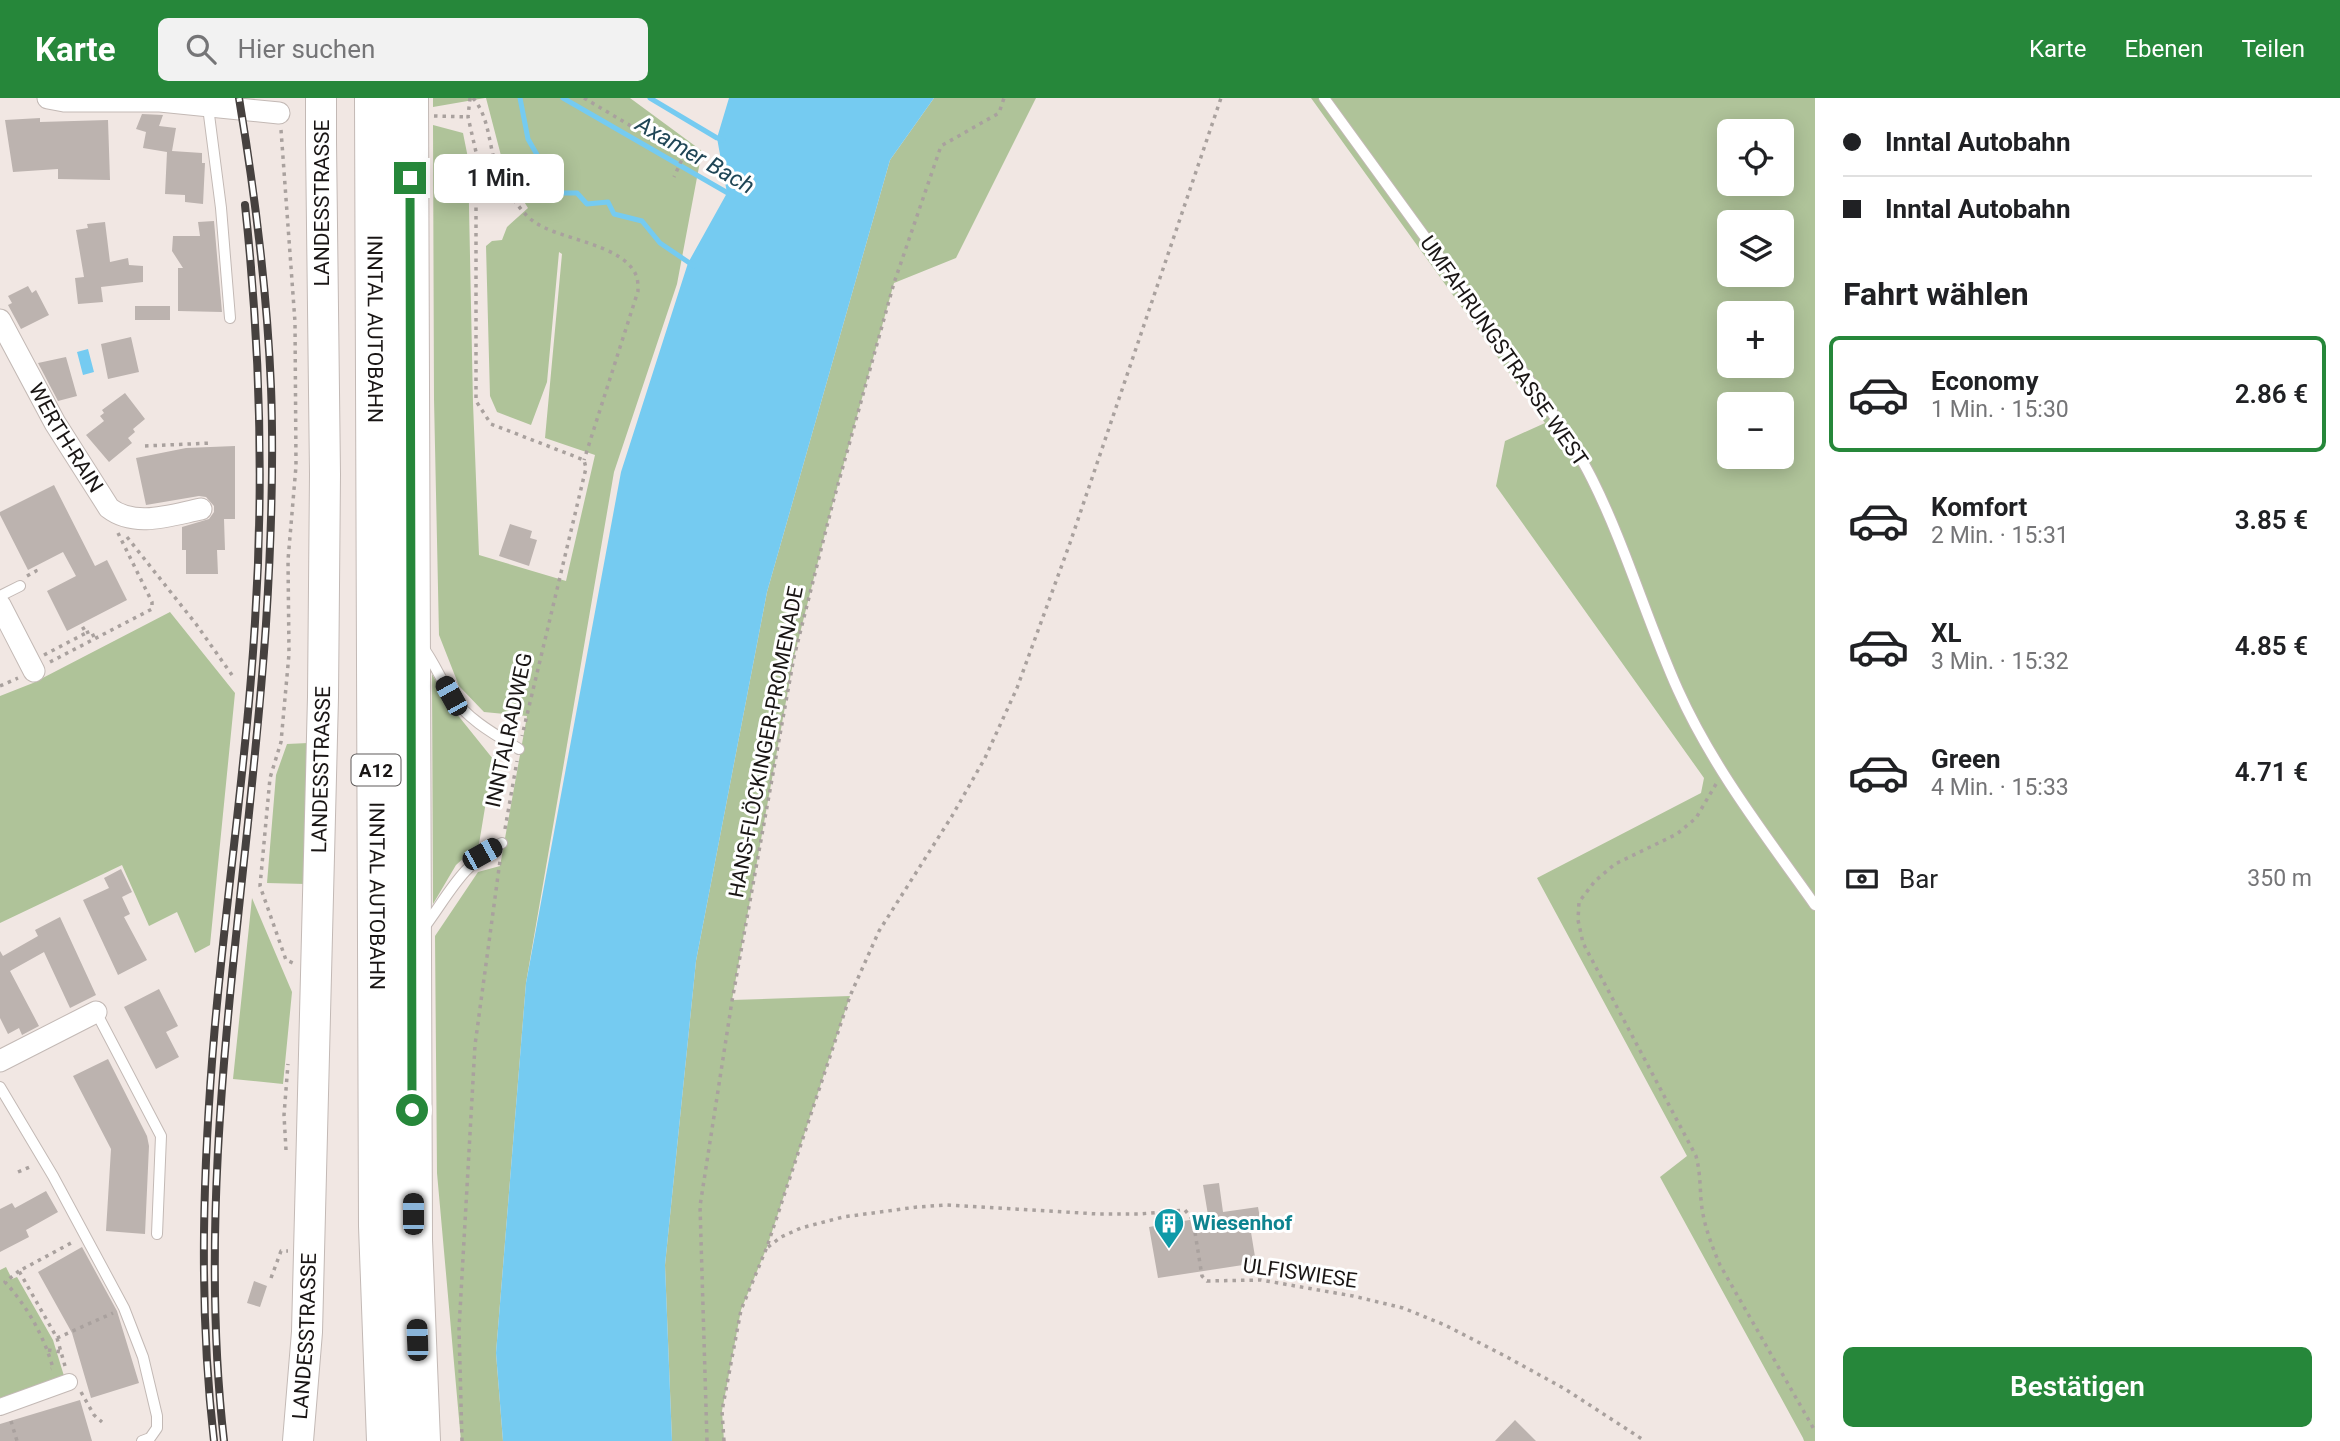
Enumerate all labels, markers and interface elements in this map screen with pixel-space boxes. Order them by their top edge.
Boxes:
search box [158,18,648,81]
text: Karte [35,30,116,69]
icon: search [182,30,220,68]
text: Hier suchen [238,34,375,64]
text: Karte [2029,35,2086,63]
text: Ebenen [2124,35,2203,63]
text: Teilen [2241,35,2305,63]
water label: Axamer Bach [630,110,759,200]
street label: LANDESSTRASSE [310,119,334,286]
map controls [1717,119,1794,469]
button: locate [1717,119,1794,196]
text: Inntal Autobahn [1885,127,2071,157]
callout: 1 Min. [434,154,564,202]
route end [394,162,426,194]
text: 1 Min. [467,165,531,192]
text: Inntal Autobahn [1885,194,2071,224]
button: layers [1717,210,1794,287]
street label: UMFAHRUNGSTRASSE WEST [1415,231,1593,471]
street label: INNTAL AUTOBAHN [362,235,387,423]
text: Fahrt wählen [1843,275,2029,313]
button: + [1717,301,1794,378]
icon: car [1847,363,1910,426]
text: Economy [1931,366,2038,396]
street label: WERTH-RAIN [24,379,108,497]
text: 2.86 € [2235,379,2308,409]
button: − [1717,392,1794,469]
text: 1 Min. · 15:30 [1931,396,2069,423]
icon: car [1847,489,1910,552]
text: Komfort [1931,492,2027,522]
text: 3.85 € [2235,505,2308,535]
text: 2 Min. · 15:31 [1931,522,2069,549]
street label: HANS-FLÖCKINGER-PROMENADE [724,584,808,900]
icon: car [1847,615,1910,678]
text: XL [1931,618,1962,648]
text: 4.85 € [2235,631,2308,661]
text: 3 Min. · 15:32 [1931,648,2069,675]
street label: INNTALRADWEG [481,651,537,809]
car [432,673,471,719]
street label: LANDESSTRASSE [307,686,335,853]
icon: car [1847,741,1910,804]
text: Green [1931,744,2001,774]
road number: A12 [352,754,400,786]
text: 4.71 € [2235,757,2308,787]
text: 4 Min. · 15:33 [1931,774,2069,801]
street label: INNTAL AUTOBAHN [364,802,389,990]
car [459,835,506,873]
icon: cash [1843,860,1881,898]
text: Bar [1899,864,1938,894]
text: 350 m [2247,865,2312,892]
route start [396,1094,428,1126]
car [403,1193,424,1235]
building icon: Wiesenhof [1152,1206,1186,1250]
place label: Wiesenhof [1192,1211,1293,1235]
street label: LANDESSTRASSE [288,1253,321,1421]
street label: ULFISWIESE [1241,1253,1359,1293]
car [406,1319,429,1361]
button: Bestätigen [1843,1347,2312,1427]

